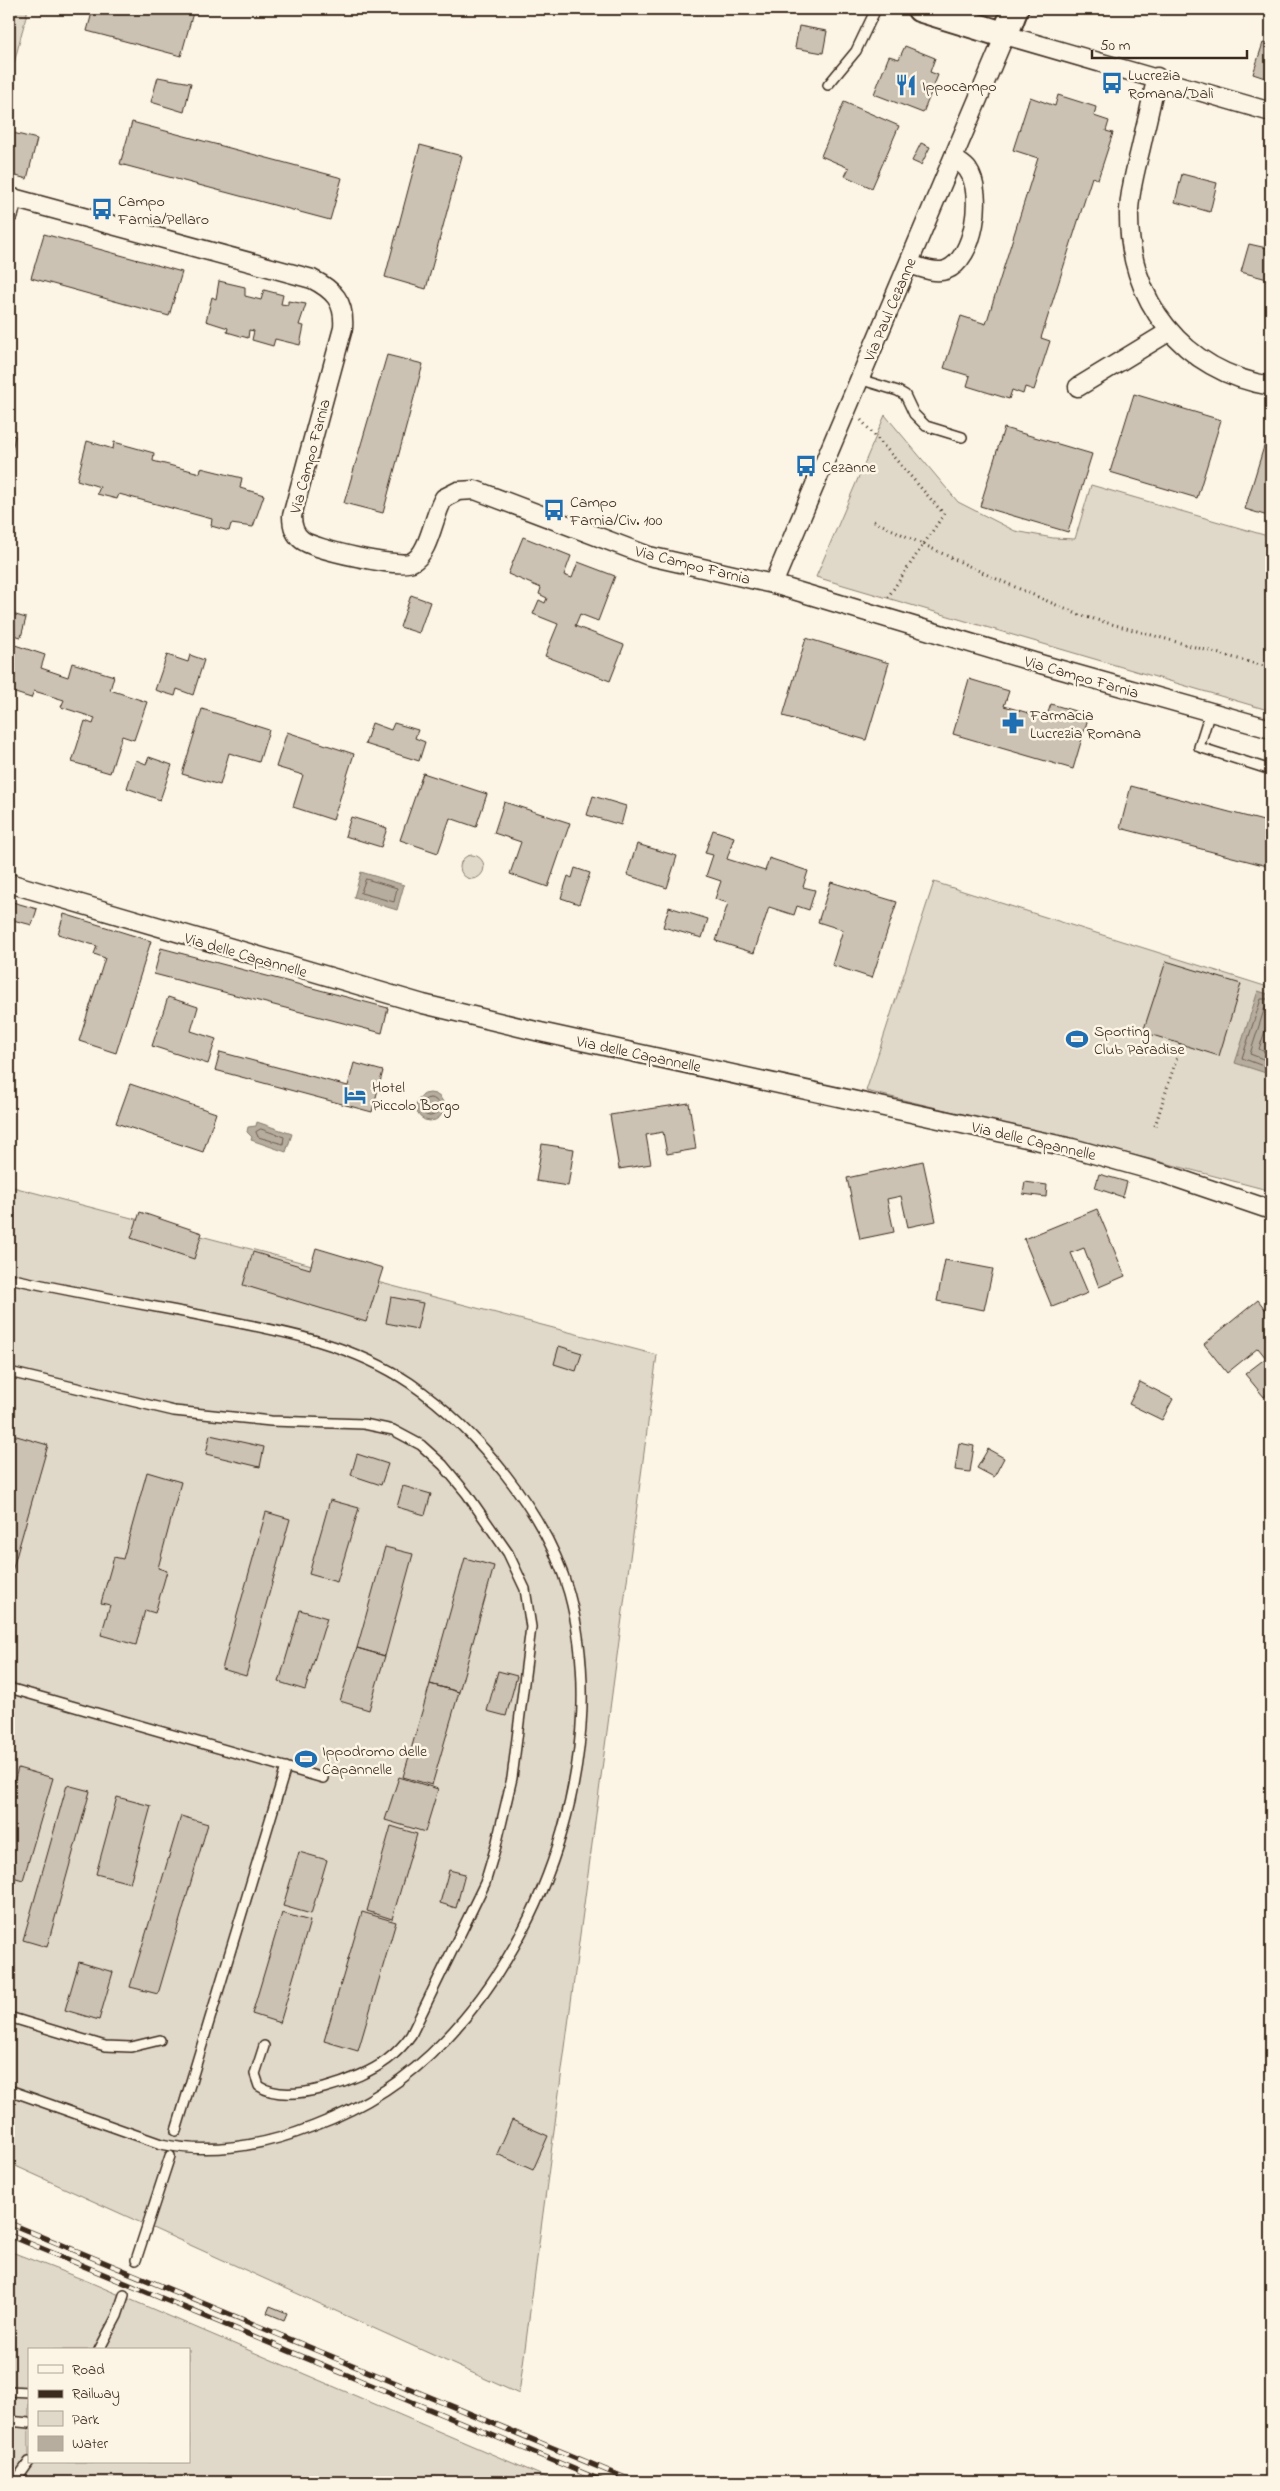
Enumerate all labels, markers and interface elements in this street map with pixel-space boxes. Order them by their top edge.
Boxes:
scale bar [1092,28,1248,60]
text: 50 m [1100,35,1131,57]
place label: Lucrezia Romana/Dalì [1128,64,1214,106]
bus stop icon: Lucrezia Romana/Dalì [1099,70,1125,96]
restaurant icon: Ippocampo [893,72,919,98]
place label: Ippocampo [922,75,997,99]
place label: Campo Farnia/Pellaro [117,190,209,232]
bus stop icon: Campo Farnia/Pellaro [89,196,115,222]
street label: Via Paul Cezanne [858,253,924,366]
street label: Via Campo Farnia [284,396,338,518]
bus stop icon: Cezanne [793,453,819,479]
place label: Cezanne [822,456,877,480]
place label: Campo Farnia/Civ. 100 [569,491,662,533]
bus stop icon: Campo Farnia/Civ. 100 [541,497,567,523]
street label: Via Campo Farnia [631,540,753,592]
street label: Via Campo Farnia [1020,650,1142,706]
place label: Farmacia Lucrezia Romana [1029,704,1141,746]
pharmacy icon: Farmacia Lucrezia Romana [1000,710,1026,736]
street label: Via delle Capannelle [180,927,310,985]
place label: Sporting Club Paradise [1094,1020,1186,1062]
sports icon: Sporting Club Paradise [1064,1026,1090,1052]
street label: Via delle Capannelle [573,1030,704,1080]
place label: Hotel Piccolo Borgo [372,1076,460,1118]
hotel icon: Hotel Piccolo Borgo [342,1082,368,1108]
street label: Via delle Capannelle [968,1116,1099,1168]
place label: Ippodromo delle Capannelle [322,1740,428,1782]
sports icon: Ippodromo delle Capannelle [293,1746,319,1772]
legend [28,2348,190,2464]
text: Road [72,2359,105,2381]
text: Railway [72,2383,120,2406]
text: Park [72,2409,100,2431]
text: Water [72,2433,108,2455]

